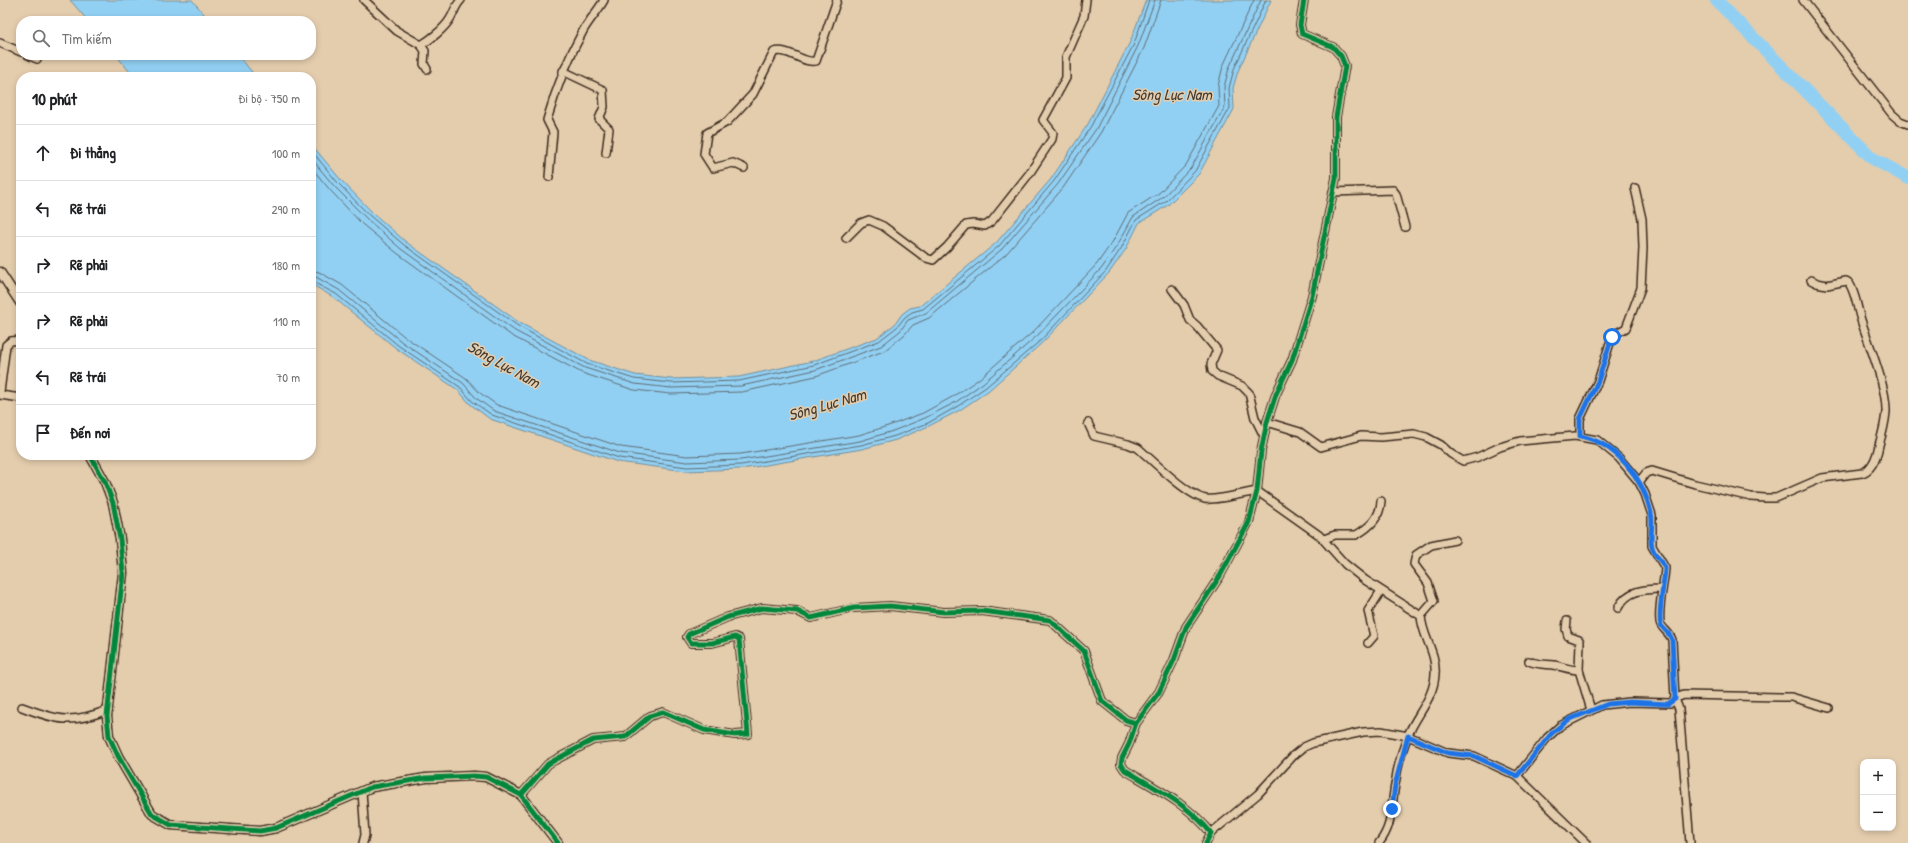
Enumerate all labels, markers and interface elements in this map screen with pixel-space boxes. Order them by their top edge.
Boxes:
search box [16,16,316,60]
icon: search [30,27,52,49]
text: Tìm kiếm [62,28,112,49]
water label: Sông Lục Nam [1132,83,1213,105]
text: 10 phút [32,87,77,110]
text: Đi bộ · 750 m [238,89,300,107]
icon: ahead [32,142,54,164]
text: Đi thẳng [70,142,116,163]
text: 100 m [272,144,300,162]
icon: left [32,198,54,220]
text: Rẽ trái [70,198,106,219]
text: 290 m [271,200,300,218]
icon: right [32,254,54,276]
text: Rẽ phải [70,254,108,275]
text: 180 m [272,256,300,274]
icon: right [32,310,54,332]
text: Rẽ phải [70,310,108,331]
text: 110 m [273,312,300,330]
route start [1603,328,1621,346]
water label: Sông Lục Nam [464,335,545,393]
icon: left [32,366,54,388]
text: Rẽ trái [70,366,106,387]
text: 70 m [276,368,300,386]
water label: Sông Lục Nam [786,382,869,426]
icon: arrive [32,422,54,444]
text: Đến nơi [70,422,111,443]
map controls [1860,759,1896,831]
button: + [1860,759,1896,795]
button: − [1860,795,1896,831]
route end [1383,800,1401,818]

